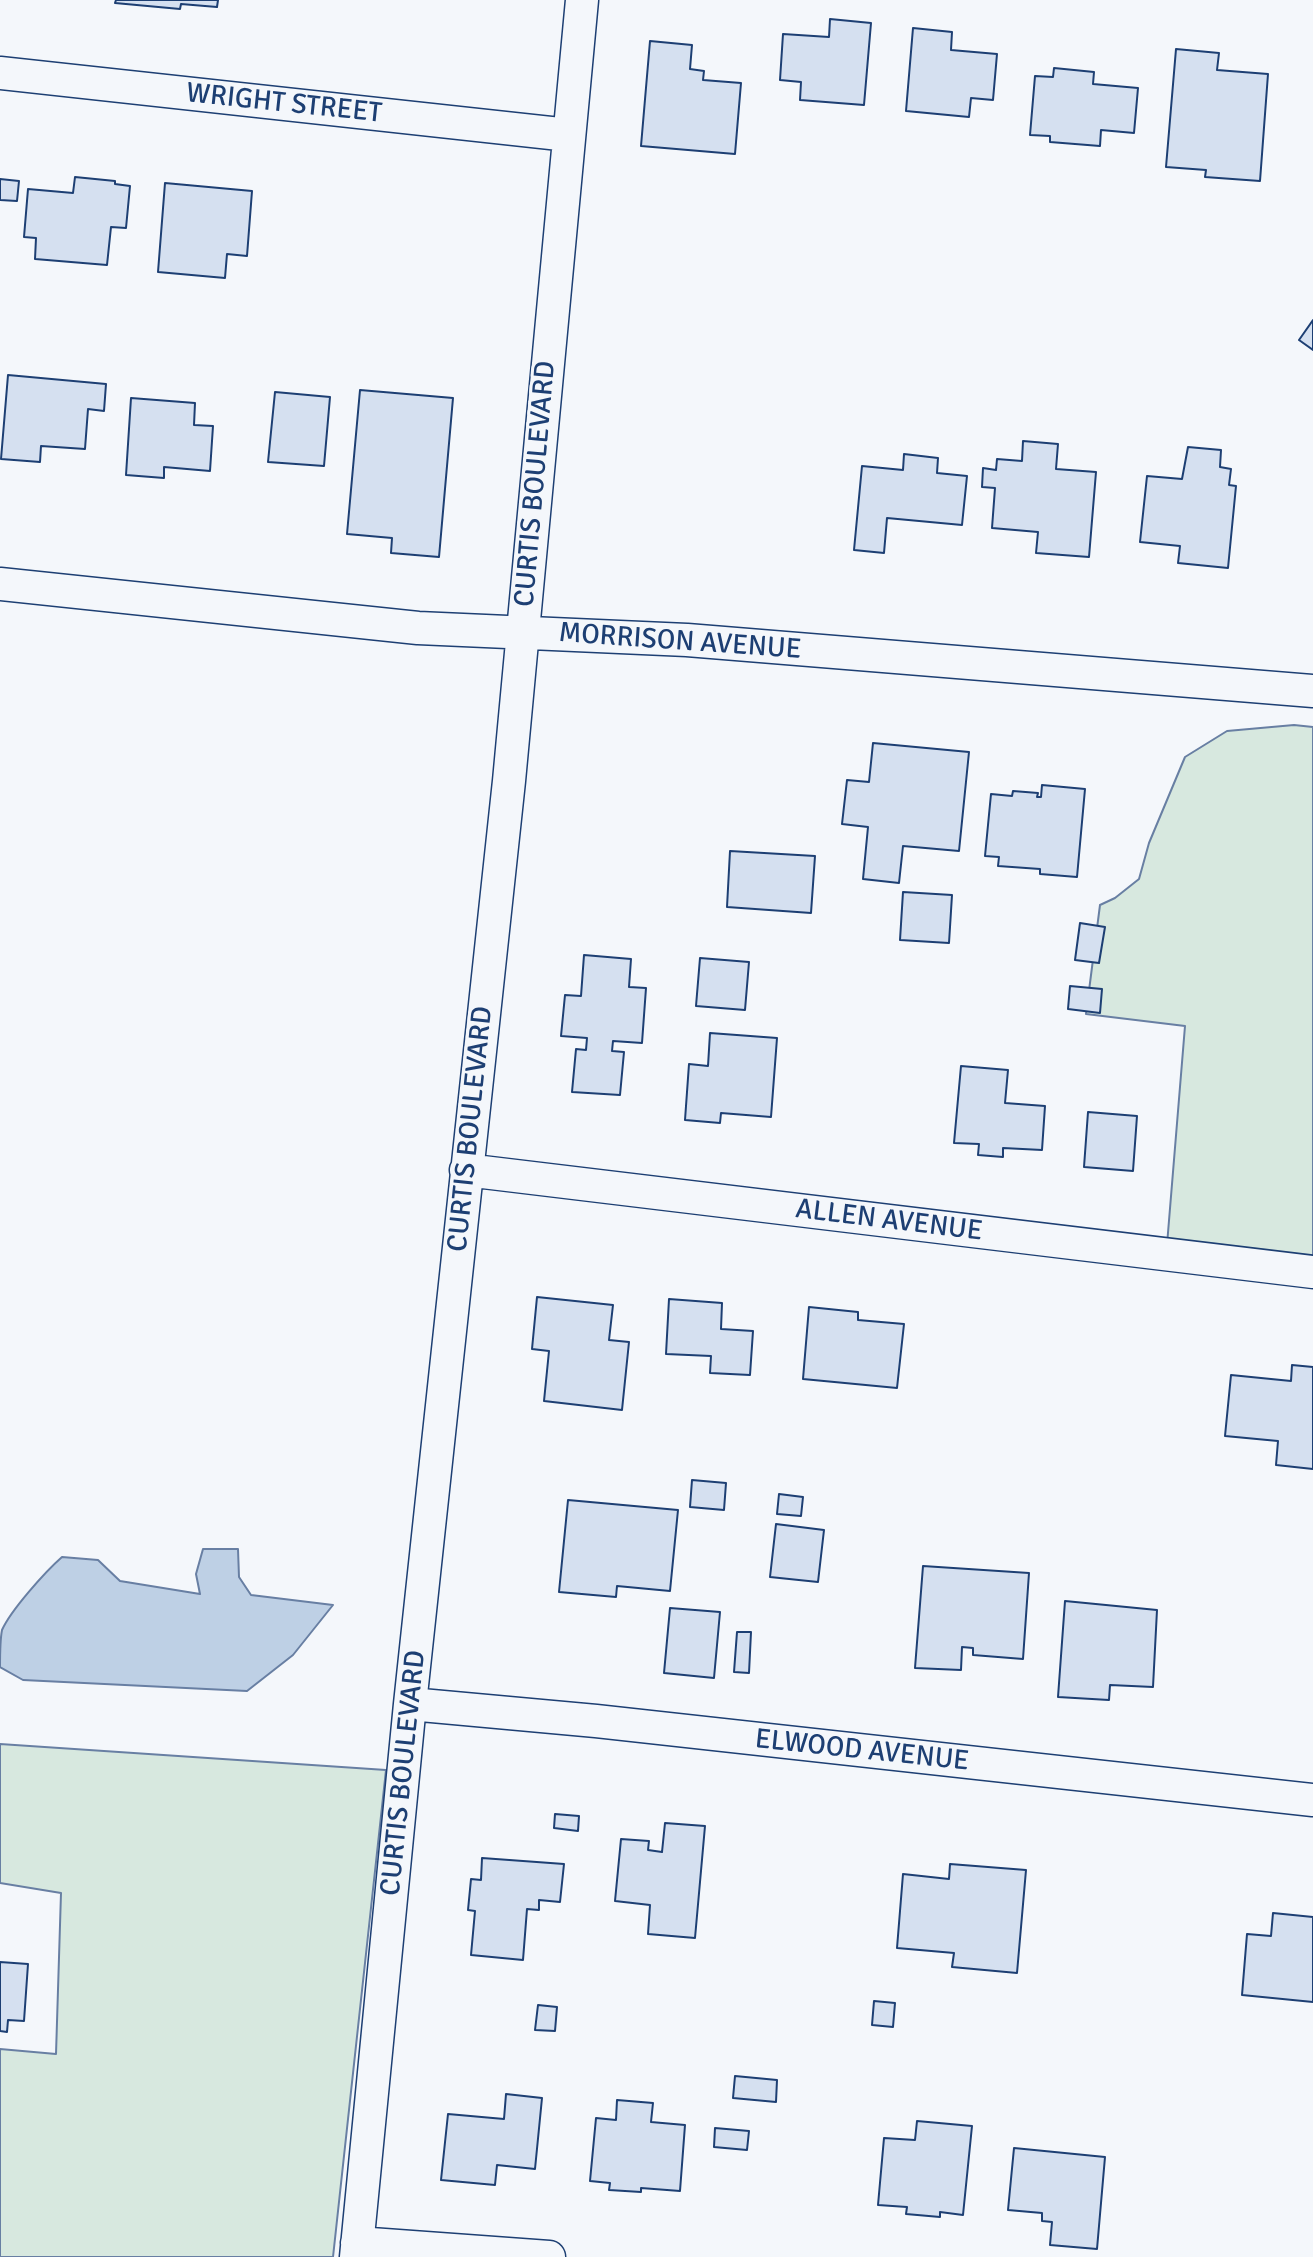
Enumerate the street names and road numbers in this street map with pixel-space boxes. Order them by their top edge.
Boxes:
street label: WRIGHT STREET [185,77,383,131]
street label: CURTIS BOULEVARD [509,360,563,608]
street label: MORRISON AVENUE [558,617,802,667]
street label: CURTIS BOULEVARD [441,1005,501,1253]
street label: ALLEN AVENUE [794,1193,984,1249]
street label: CURTIS BOULEVARD [374,1649,434,1897]
street label: ELWOOD AVENUE [753,1723,971,1779]

